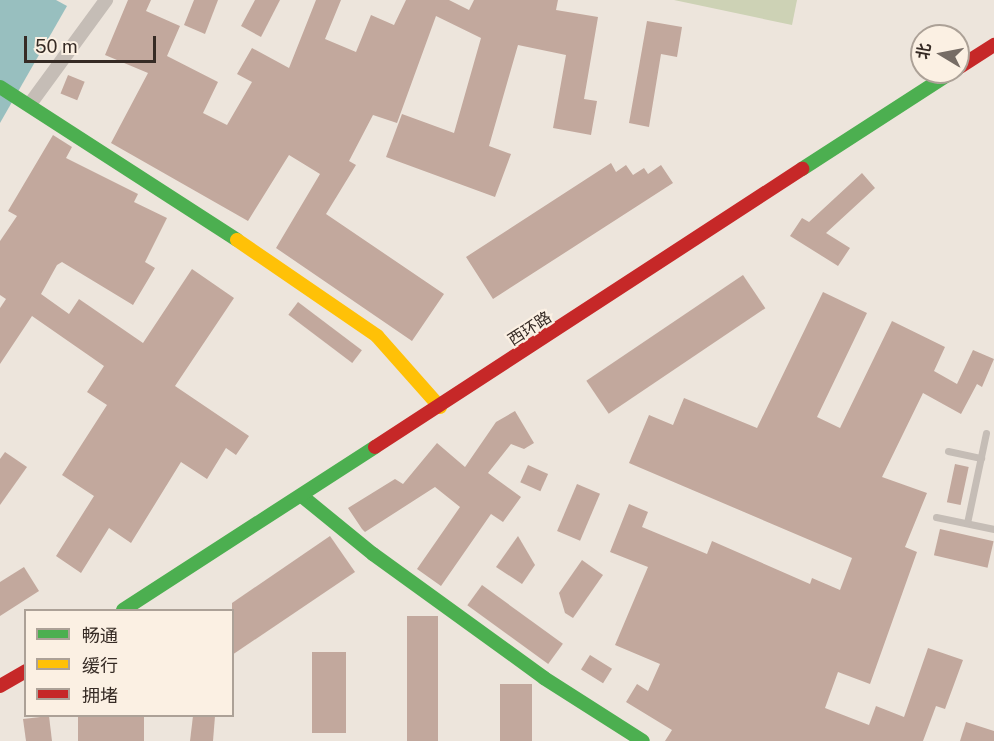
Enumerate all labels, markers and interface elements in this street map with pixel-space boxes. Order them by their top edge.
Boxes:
scale bar [27,24,159,62]
north arrow [910,24,970,84]
text: 50 m [35,36,78,57]
text: 北 [913,42,934,61]
street label: 西环路 [505,308,555,350]
legend [24,609,234,717]
text: 畅通 [82,625,118,646]
text: 缓行 [82,655,118,676]
text: 拥堵 [82,685,118,706]

